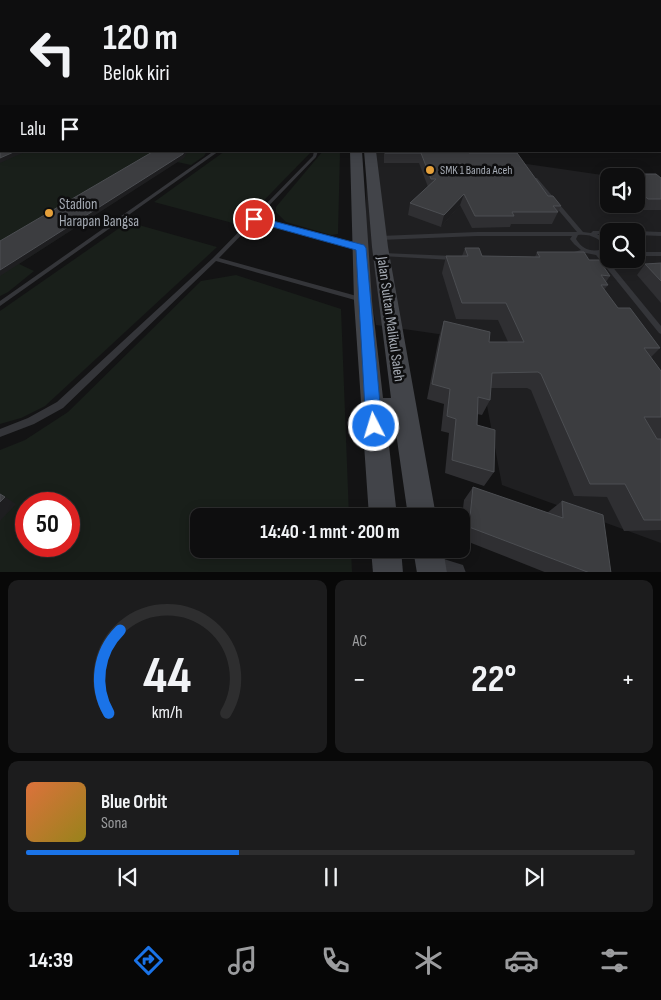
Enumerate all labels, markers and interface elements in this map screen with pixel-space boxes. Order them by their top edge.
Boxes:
text: 120 m [103,17,178,60]
icon: left [20,20,85,85]
text: Belok kiri [103,60,170,87]
icon: arrive [56,115,84,143]
text: Lalu [20,118,46,141]
place label: SMK 1 Banda Aceh [440,163,512,178]
marker: SMK 1 Banda Aceh [424,164,436,176]
map controls [600,168,645,268]
button: sound [600,168,645,213]
place label: Stadion Harapan Bangsa [59,195,139,231]
pin [233,198,275,240]
icon: arrive [240,205,268,233]
marker: Stadion Harapan Bangsa [43,207,55,219]
button: search [600,223,645,268]
street label: Jalan Sultan Malikul Saleh [372,254,409,383]
position arrow [347,399,399,451]
speed limit sign: 50 [15,492,80,557]
text: 14:40 · 1 mnt · 200 m [260,521,400,544]
text: AC [353,632,367,651]
text: 44 [143,645,192,708]
text: 22° [471,657,516,702]
text: − [353,663,366,696]
text: + [621,663,635,696]
text: km/h [152,702,183,723]
text: Blue Orbit [101,791,167,814]
text: Sona [101,814,128,833]
icon: previous [114,863,142,891]
icon: pause [317,863,345,891]
icon: next [520,863,548,891]
icon: directions [131,943,166,978]
icon: music [225,943,260,978]
icon: phone [318,943,353,978]
icon: climate [411,943,446,978]
icon: car [504,943,539,978]
icon: filters [597,943,632,978]
text: 14:39 [29,947,73,974]

